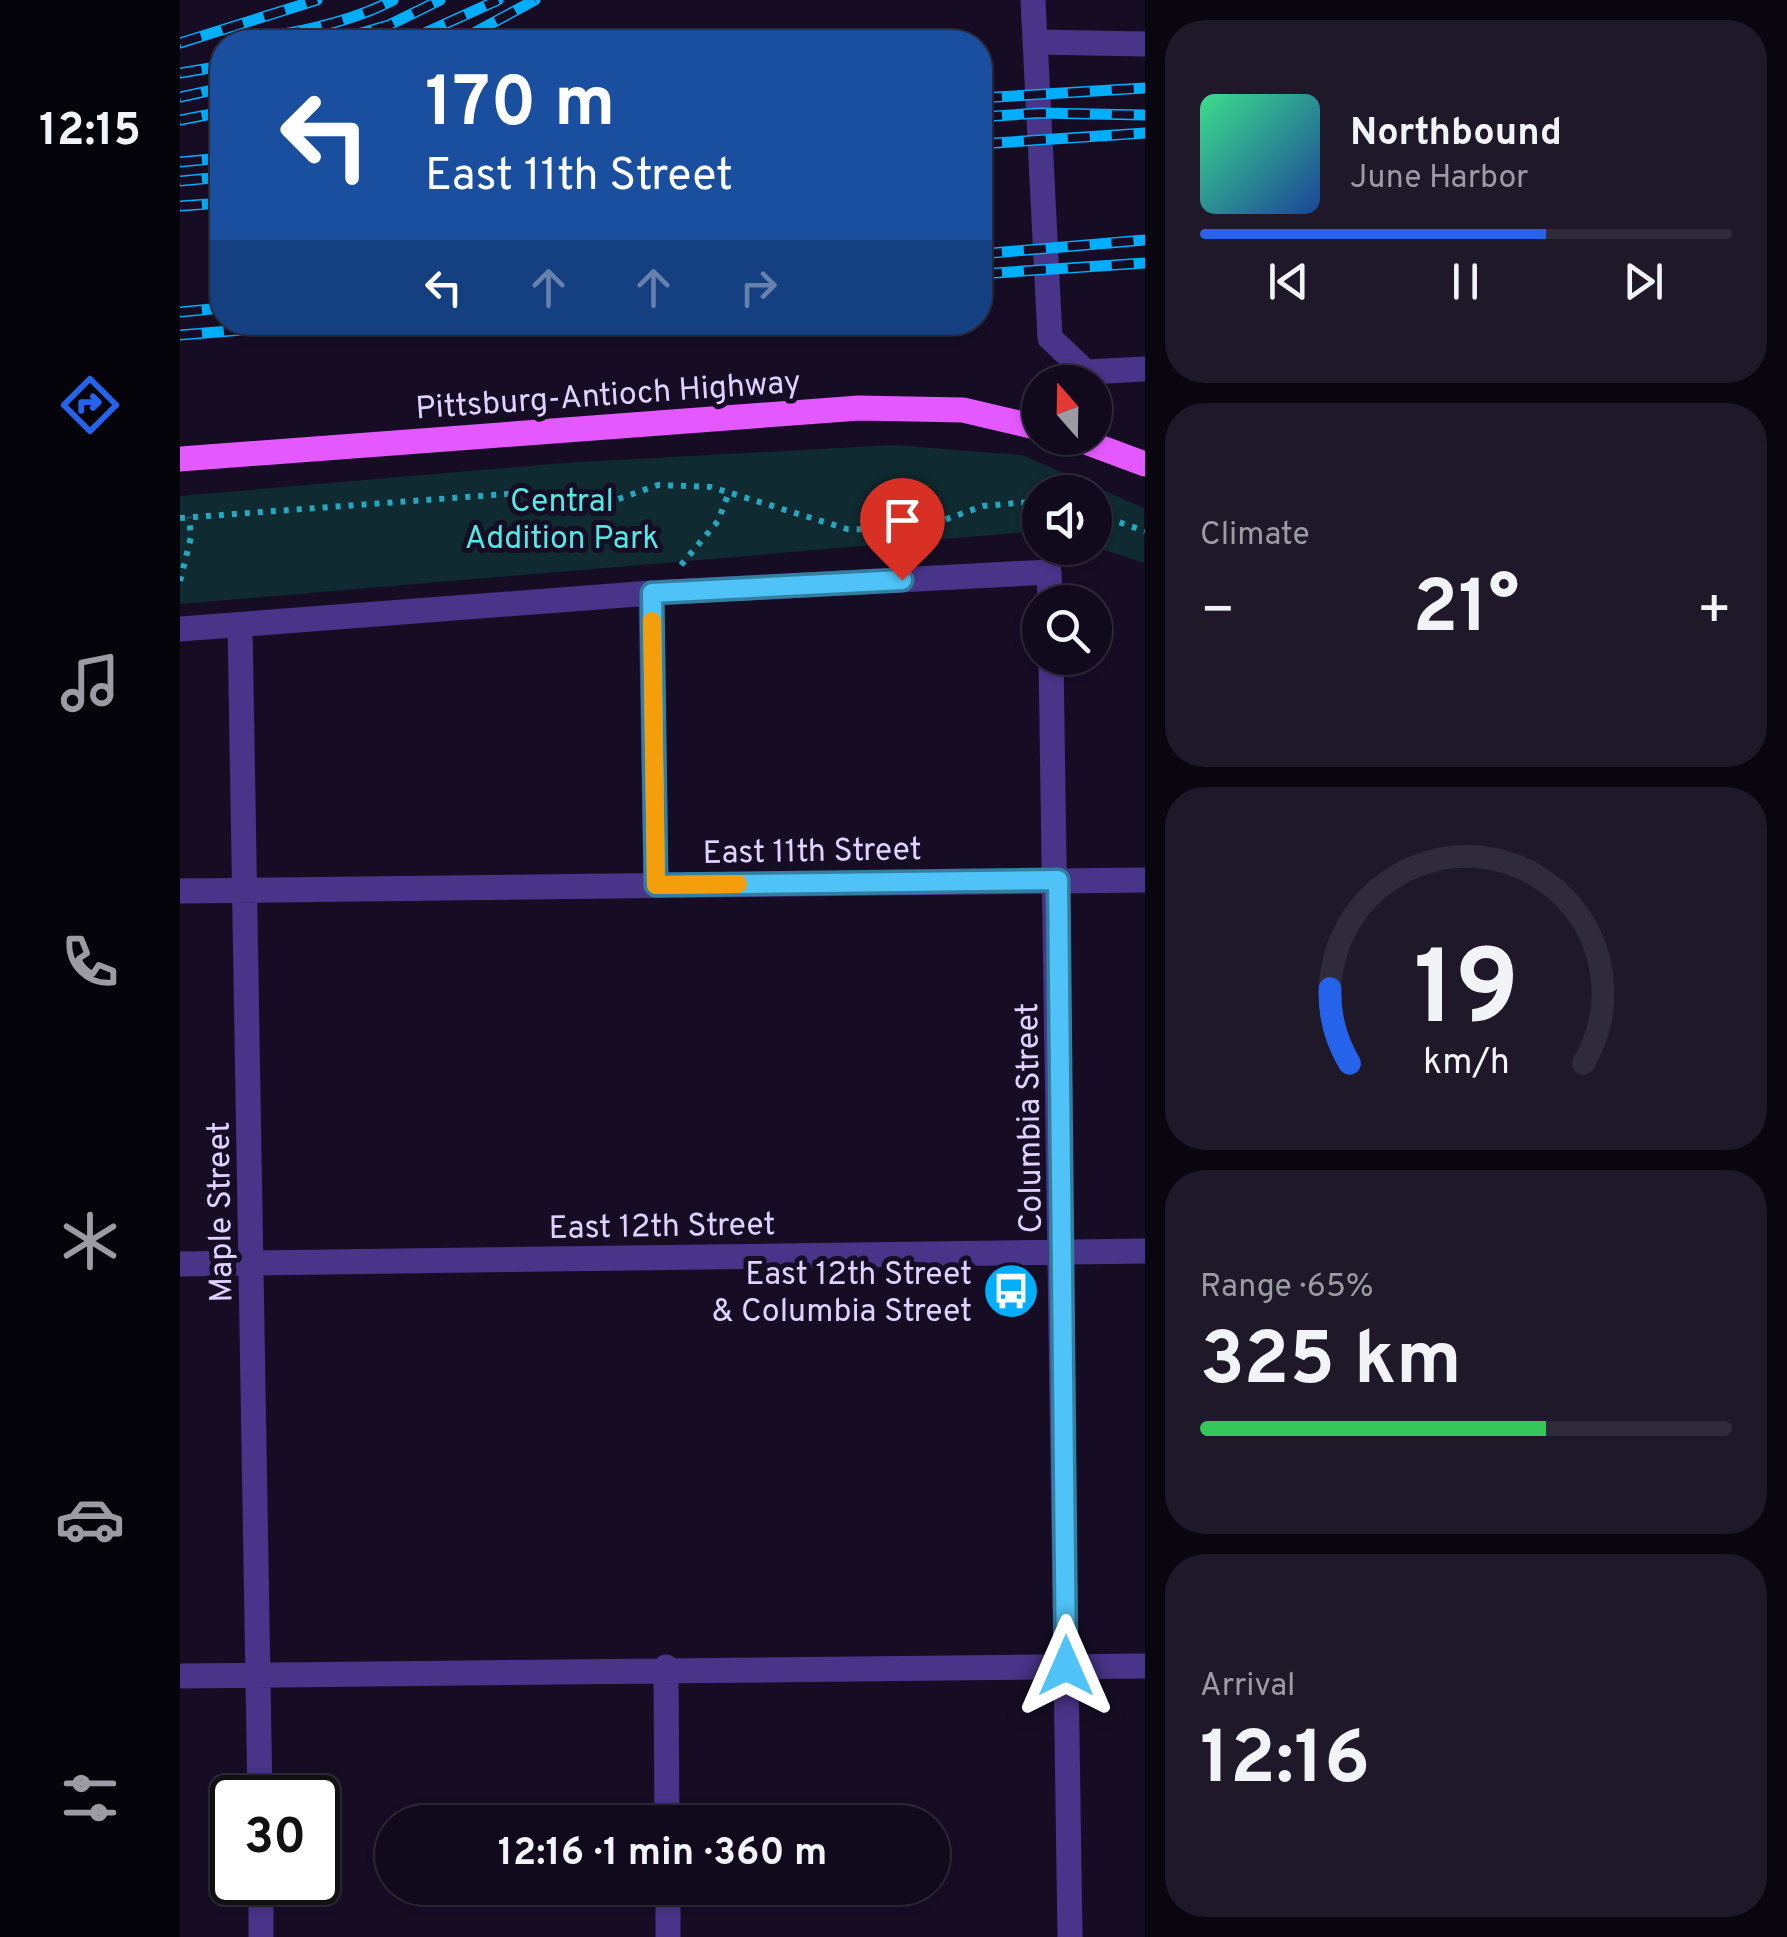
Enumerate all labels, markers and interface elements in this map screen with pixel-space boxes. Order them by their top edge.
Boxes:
text: 170 m [425,62,615,151]
icon: left [260,70,390,200]
text: 12:15 [39,104,141,161]
text: Northbound [1350,110,1562,159]
text: East 11th Street [425,149,733,206]
text: June Harbor [1350,159,1529,199]
icon: previous [1261,254,1316,309]
icon: pause [1438,254,1493,309]
icon: next [1616,254,1671,309]
icon: left [416,260,471,315]
icon: ahead [521,260,576,315]
icon: ahead [626,260,681,315]
icon: right [731,260,786,315]
street label: Pittsburg-Antioch Highway [414,364,802,430]
north arrow [1022,365,1112,455]
map controls [1022,365,1112,675]
icon: directions [55,370,125,440]
button: sound [1022,475,1112,565]
pin [860,478,945,581]
park label: Central Addition Park [465,483,659,560]
icon: arrive [875,493,930,548]
text: Climate [1200,516,1310,556]
text: 21° [1412,564,1520,659]
text: − [1200,578,1235,648]
text: + [1697,578,1732,648]
button: search [1022,585,1112,675]
icon: music [55,648,125,718]
street label: East 11th Street [702,831,922,875]
icon: phone [55,927,125,997]
text: 19 [1413,929,1519,1061]
street label: Columbia Street [1009,1002,1053,1234]
text: km/h [1423,1041,1509,1087]
street label: Maple Street [200,1121,244,1303]
icon: climate [55,1206,125,1276]
street label: East 12th Street [548,1206,776,1250]
place label: East 12th Street & Columbia Street [712,1256,972,1333]
bus stop icon: East 12th Street & Columbia Street [981,1261,1041,1321]
text: Range · 65% [1200,1268,1374,1308]
text: 325 km [1200,1316,1462,1411]
icon: car [55,1484,125,1554]
position arrow [1014,1614,1118,1718]
text: Arrival [1200,1667,1295,1707]
text: 12:16 [1200,1715,1370,1810]
icon: filters [55,1763,125,1833]
speed limit sign: 30 [210,1775,340,1905]
text: 12:16 · 1 min · 360 m [498,1830,827,1879]

